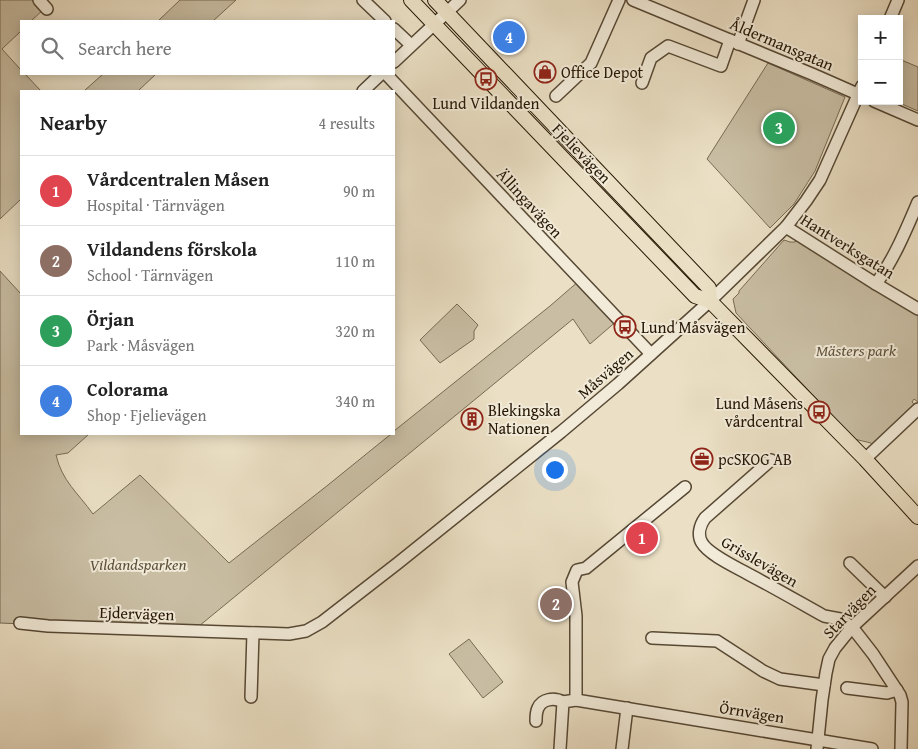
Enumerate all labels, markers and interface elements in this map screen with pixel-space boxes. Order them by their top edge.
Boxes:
street label: Åldermansgatan [726,11,838,77]
map controls [858,15,903,105]
button: + [858,15,903,60]
pin: 4 [493,18,525,56]
search box [20,20,395,75]
icon: search [38,34,66,62]
text: Search here [78,34,172,62]
shop icon: Office Depot [533,60,557,84]
place label: Office Depot [561,60,644,84]
button: − [858,60,903,105]
bus stop icon: Lund Vildanden [474,67,498,91]
place label: Lund Vildanden [432,91,540,115]
text: Nearby [40,107,107,138]
pin: 3 [763,109,795,147]
text: 4 results [318,111,375,135]
street label: Fjelievägen [547,117,617,189]
street label: Ällingavägen [491,163,569,243]
text: Vårdcentralen Måsen [87,165,269,193]
text: 1 [52,179,60,203]
text: 90 m [343,179,375,203]
text: Hospital · Tärnvägen [87,193,225,217]
street label: Hantverksgatan [796,208,900,284]
text: Vildandens förskola [87,235,257,263]
text: 2 [52,249,60,273]
text: 110 m [335,249,375,273]
text: School · Tärnvägen [87,263,213,287]
text: Örjan [87,305,134,333]
bus stop icon: Lund Måsvägen [613,315,637,339]
place label: Lund Måsvägen [641,315,746,339]
text: 3 [52,319,60,343]
text: 320 m [335,319,375,343]
text: Park · Måsvägen [87,333,195,357]
park label: Mästers park [816,338,897,362]
street label: Måsvägen [572,342,638,404]
text: Colorama [87,375,168,403]
text: 4 [52,389,60,413]
text: 340 m [335,389,375,413]
place label: Lund Måsens vårdcentral [716,391,804,433]
place label: Blekingska Nationen [488,398,561,440]
bus stop icon: Lund Måsens vårdcentral [807,400,831,424]
text: Shop · Fjelievägen [87,403,206,427]
building icon: Blekingska Nationen [460,407,484,431]
office icon: pcSKOG AB [690,447,714,471]
place label: pcSKOG AB [718,447,792,471]
your location [542,457,568,483]
pin: 1 [626,519,658,557]
street label: Grisslevägen [717,529,803,593]
park label: Vildandsparken [90,552,186,576]
street label: Starvägen [817,578,881,644]
pin: 2 [540,585,572,623]
street label: Ejdervägen [99,600,175,626]
street label: Örnvägen [718,695,786,729]

